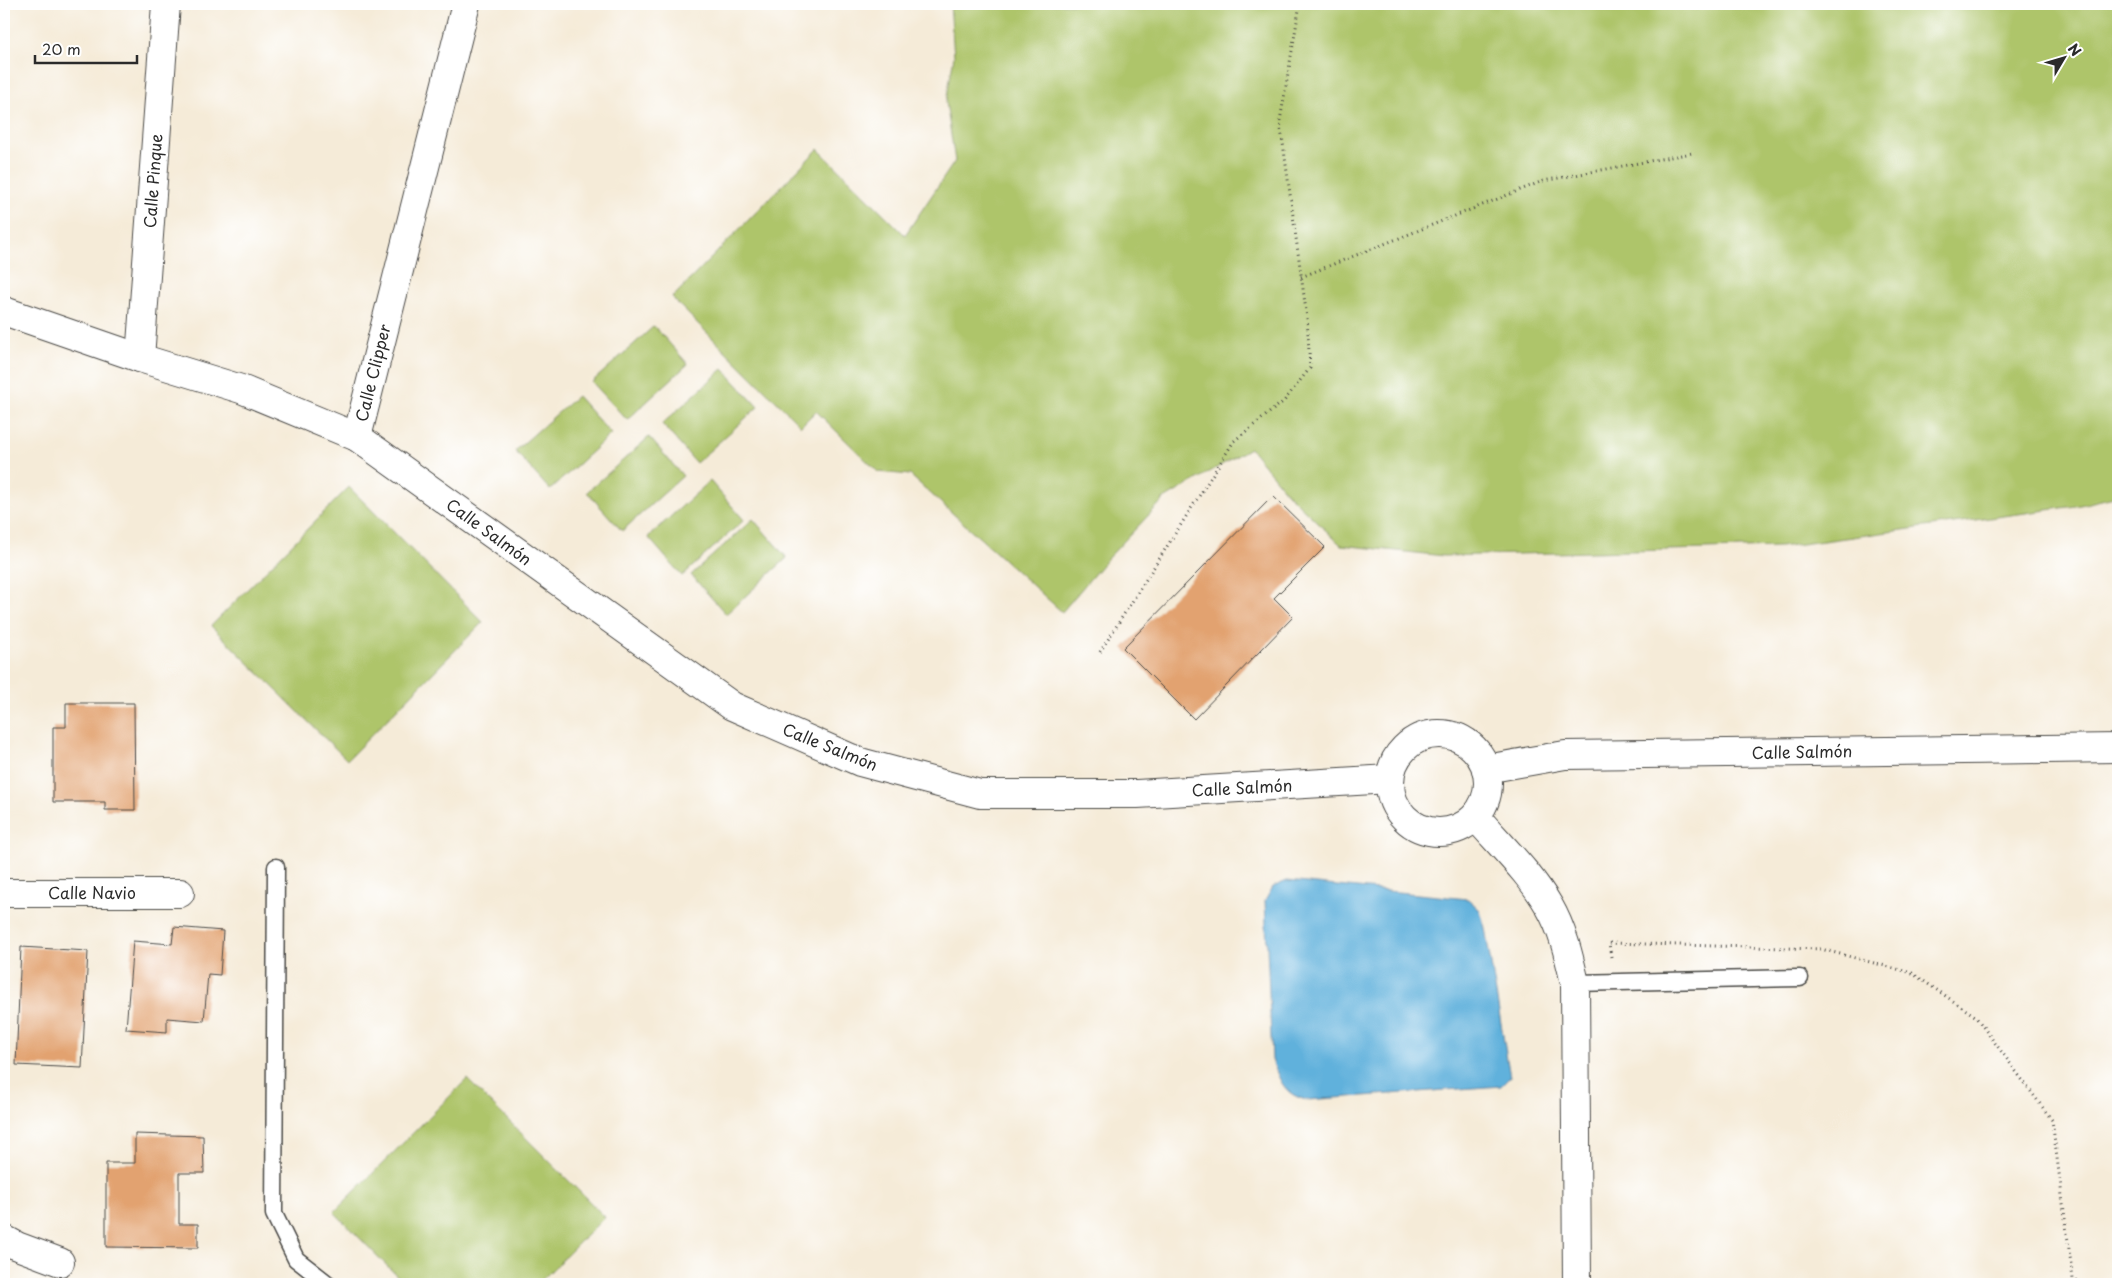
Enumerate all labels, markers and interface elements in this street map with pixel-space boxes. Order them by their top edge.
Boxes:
scale bar [35,32,138,64]
north arrow [2040,32,2090,82]
text: 20 m [42,37,81,60]
text: N [2063,39,2086,61]
street label: Calle Pinque [137,133,167,229]
street label: Calle Clipper [348,321,396,424]
street label: Calle Salmón [442,492,537,570]
street label: Calle Salmón [779,716,881,776]
street label: Calle Salmón [1752,738,1852,764]
street label: Calle Salmón [1191,772,1293,802]
street label: Calle Navio [48,880,136,904]

